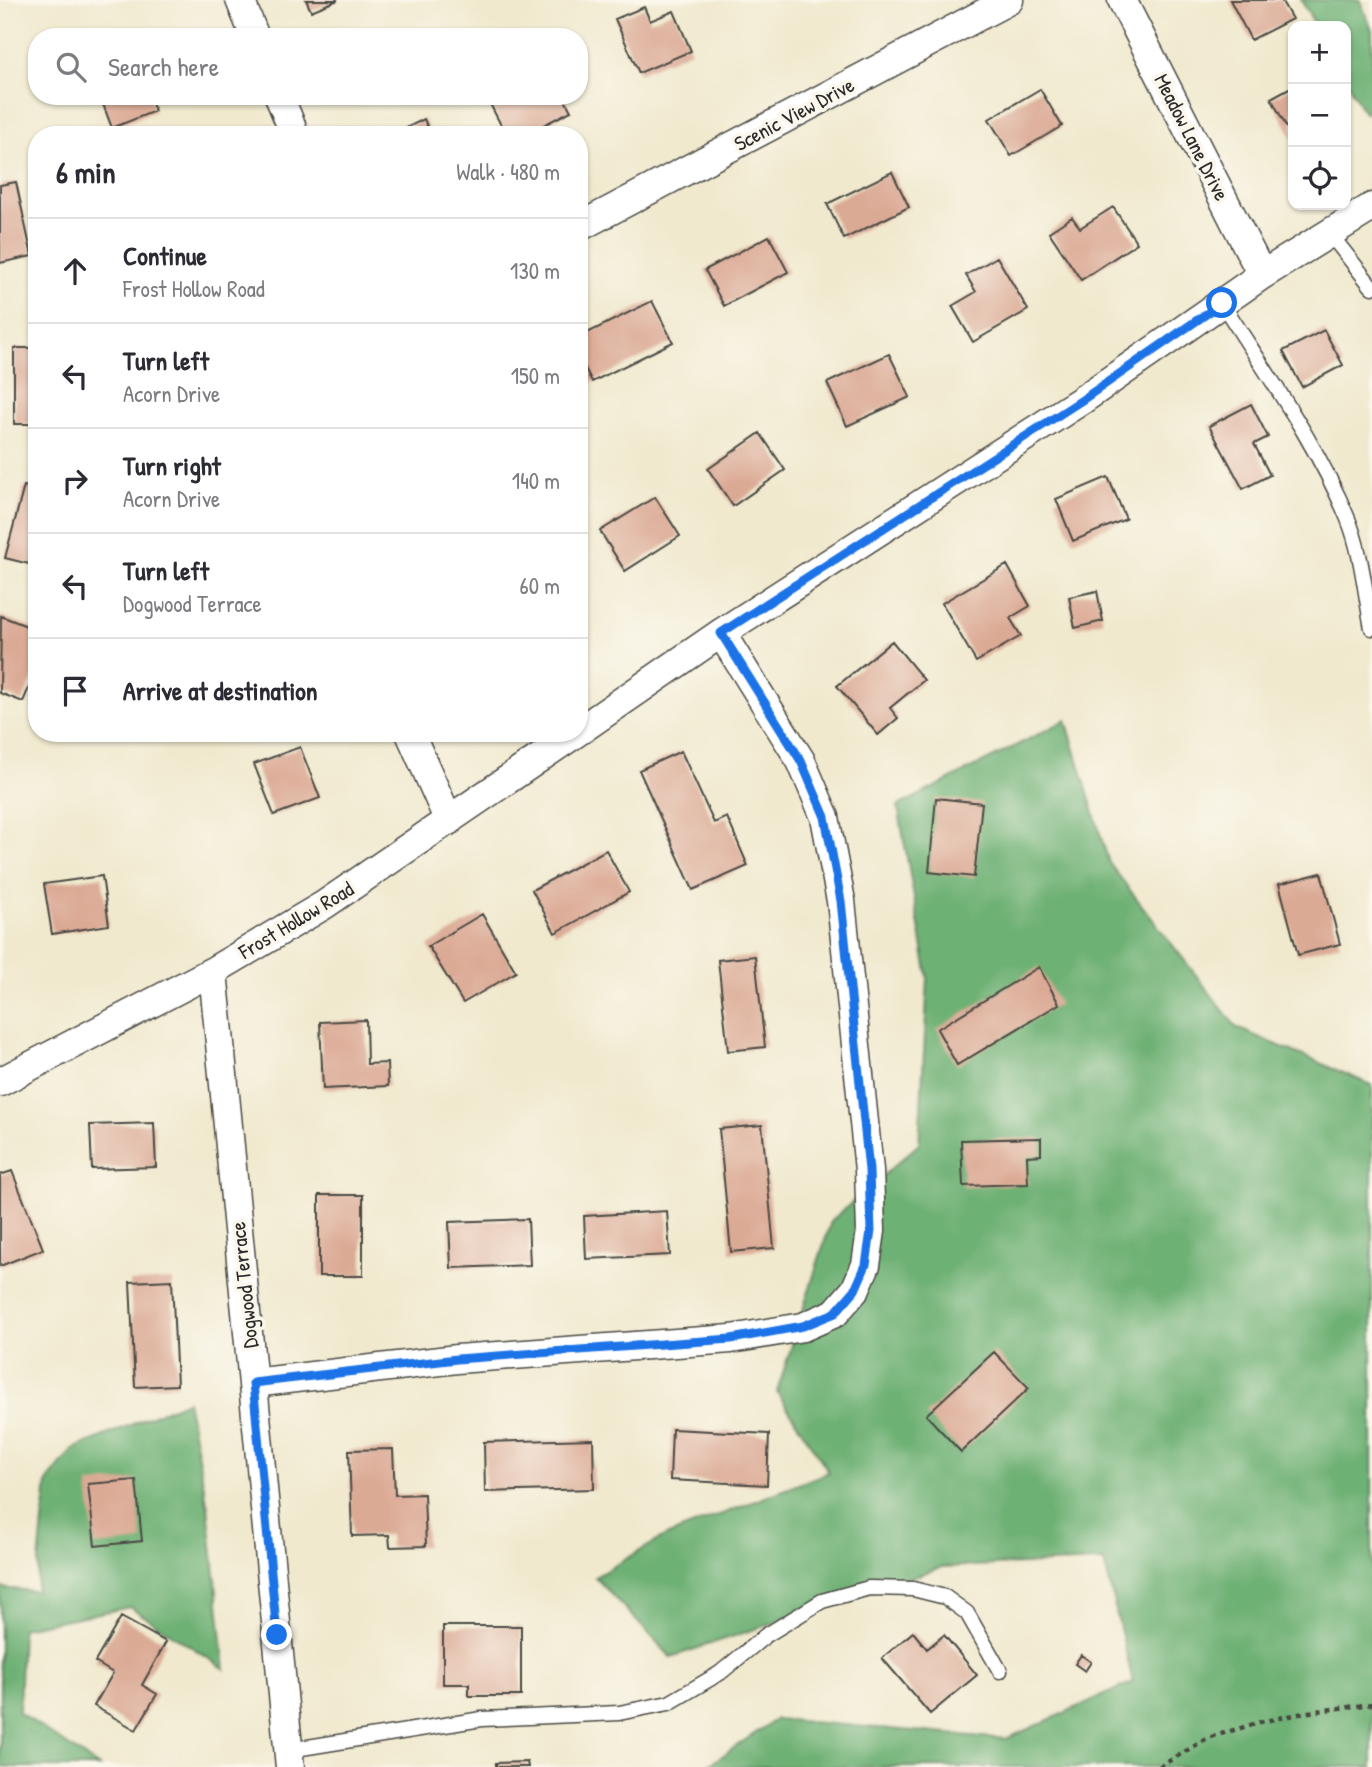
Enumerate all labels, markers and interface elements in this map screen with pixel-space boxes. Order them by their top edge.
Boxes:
map controls [1288,21,1351,210]
button: + [1288,21,1351,84]
search box [28,28,588,105]
icon: search [52,48,90,86]
text: Search here [108,49,219,84]
street label: Meadow Lane Drive [1148,69,1236,205]
street label: Scenic View Drive [729,70,859,158]
button: − [1288,84,1351,147]
button: locate [1288,147,1351,210]
text: 6 min [56,152,116,192]
text: Walk · 480 m [456,156,560,187]
text: Continue [123,238,207,273]
icon: ahead [56,252,94,290]
text: 130 m [510,255,560,286]
text: Frost Hollow Road [123,273,265,304]
route start [1206,287,1237,318]
text: Turn left [123,343,209,378]
icon: left [56,357,94,395]
text: 150 m [511,360,560,391]
text: Acorn Drive [123,378,220,409]
text: Turn right [123,448,221,483]
icon: right [56,462,94,500]
text: 140 m [512,465,560,496]
text: Acorn Drive [123,483,220,514]
text: Turn left [123,553,209,588]
icon: left [56,567,94,605]
text: 60 m [520,570,560,601]
text: Dogwood Terrace [123,588,262,619]
icon: arrive [56,672,94,710]
text: Arrive at destination [123,673,318,708]
street label: Frost Hollow Road [232,874,359,966]
street label: Dogwood Terrace [223,1221,265,1349]
route end [261,1619,292,1650]

